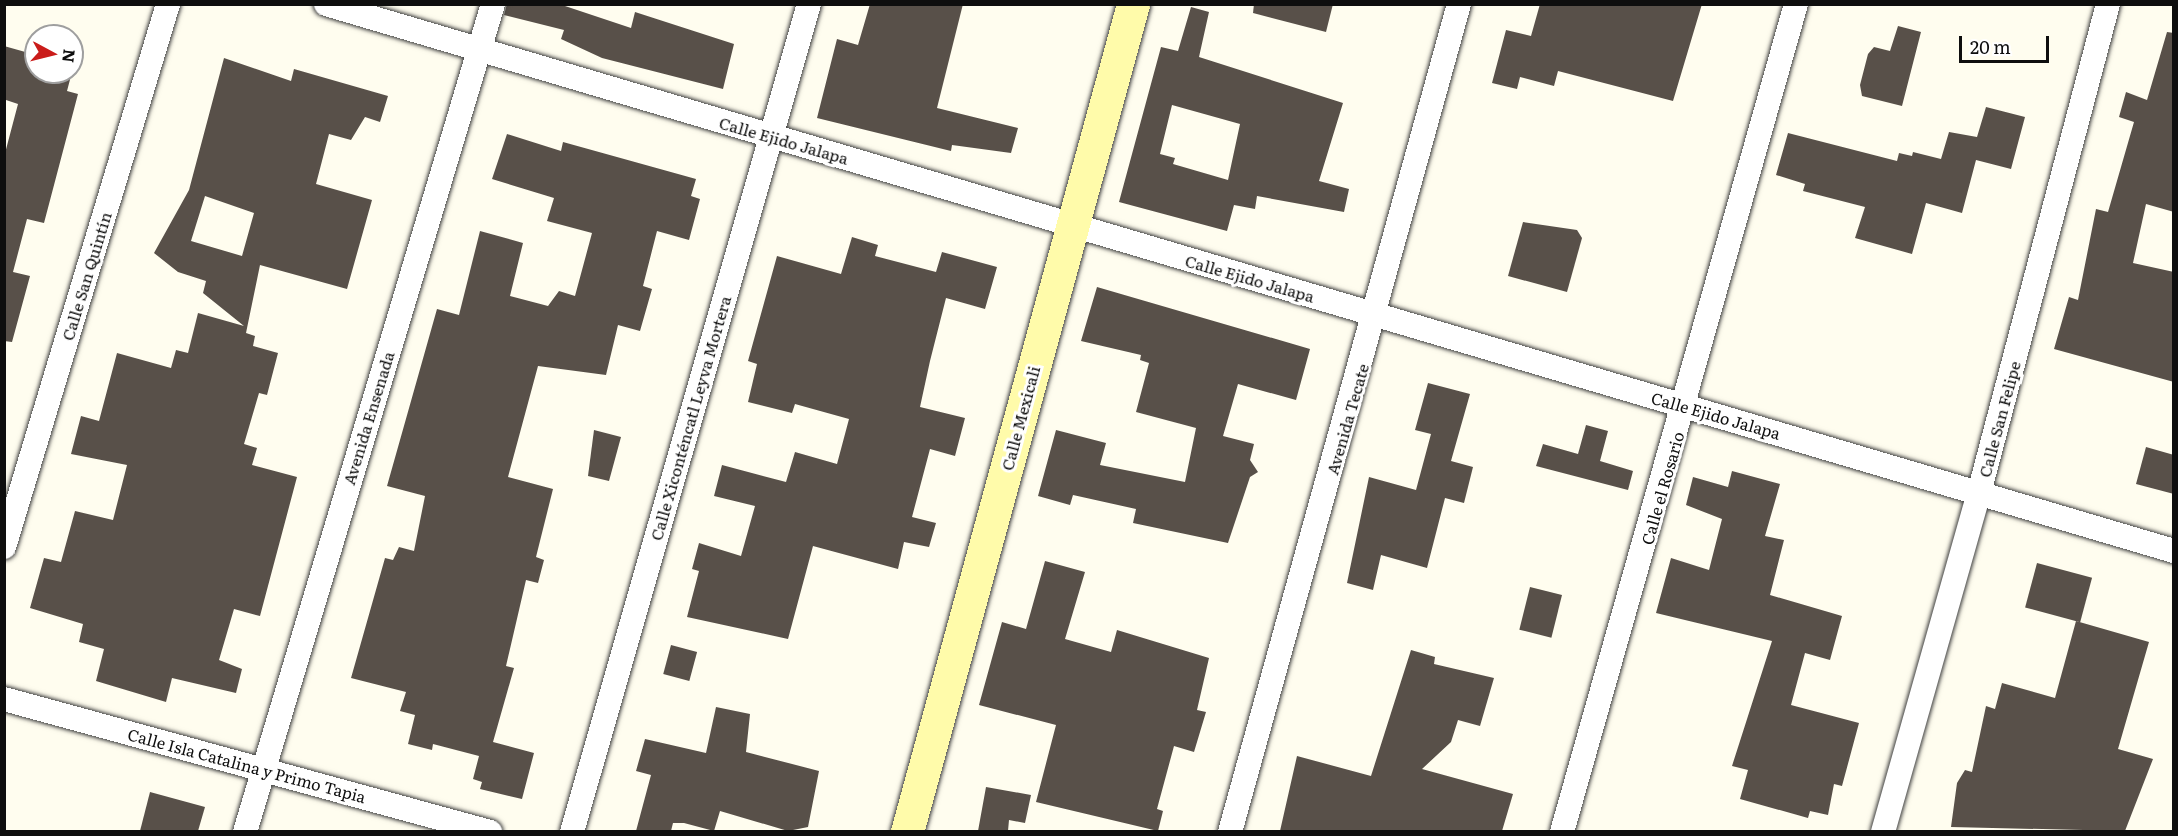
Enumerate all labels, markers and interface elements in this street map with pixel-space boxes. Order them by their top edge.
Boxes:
north arrow [24,24,84,84]
scale bar [1962,24,2052,62]
text: 20 m [1970,33,2011,60]
text: N [57,48,83,64]
street label: Calle Ejido Jalapa [717,112,851,168]
street label: Calle San Quintín [57,209,115,343]
street label: Calle Ejido Jalapa [1183,250,1317,306]
street label: Calle Xiconténcatl Leyva Mortera [646,294,734,542]
street label: Avenida Ensenada [339,349,397,487]
street label: Calle San Felipe [1974,359,2024,479]
street label: Avenida Tecate [1322,361,1372,477]
street label: Calle Mexicali [997,364,1043,472]
street label: Calle Ejido Jalapa [1649,387,1783,443]
street label: Calle el Rosario [1637,429,1687,547]
street label: Calle Isla Catalina y Primo Tapia [126,724,368,806]

